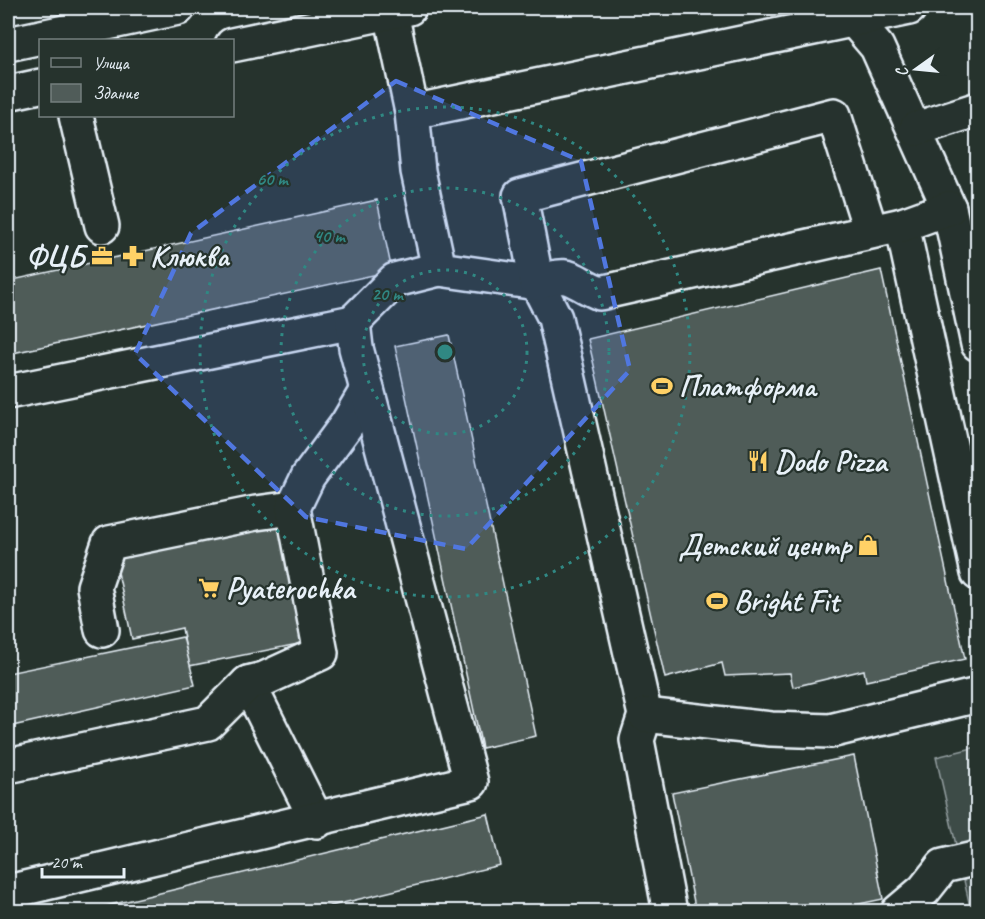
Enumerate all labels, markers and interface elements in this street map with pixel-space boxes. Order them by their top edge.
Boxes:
legend [39,39,234,117]
north arrow [886,39,946,99]
text: Улица [93,52,130,74]
text: С [891,64,913,79]
text: Здание [93,82,139,104]
text: 60 m [256,168,289,190]
text: 40 m [314,225,346,247]
place label: ФЦБ [26,237,88,275]
place label: Клюква [150,237,230,275]
office icon: ФЦБ [90,244,114,268]
pharmacy icon: Клюква [121,244,145,268]
text: 20 m [372,283,404,305]
centre of rings [435,342,455,362]
place label: Платформа [679,367,818,405]
sports icon: Платформа [650,374,674,398]
place label: Dodo Pizza [775,442,889,480]
restaurant icon: Dodo Pizza [746,449,770,473]
place label: Детский центр [678,526,854,564]
shop icon: Детский центр [856,533,880,557]
place label: Pyaterochka [226,569,357,607]
supermarket icon: Pyaterochka [197,576,221,600]
place label: Bright Fit [734,582,841,620]
sports icon: Bright Fit [705,589,729,613]
scale bar [42,841,124,879]
text: 20 m [51,851,84,873]

